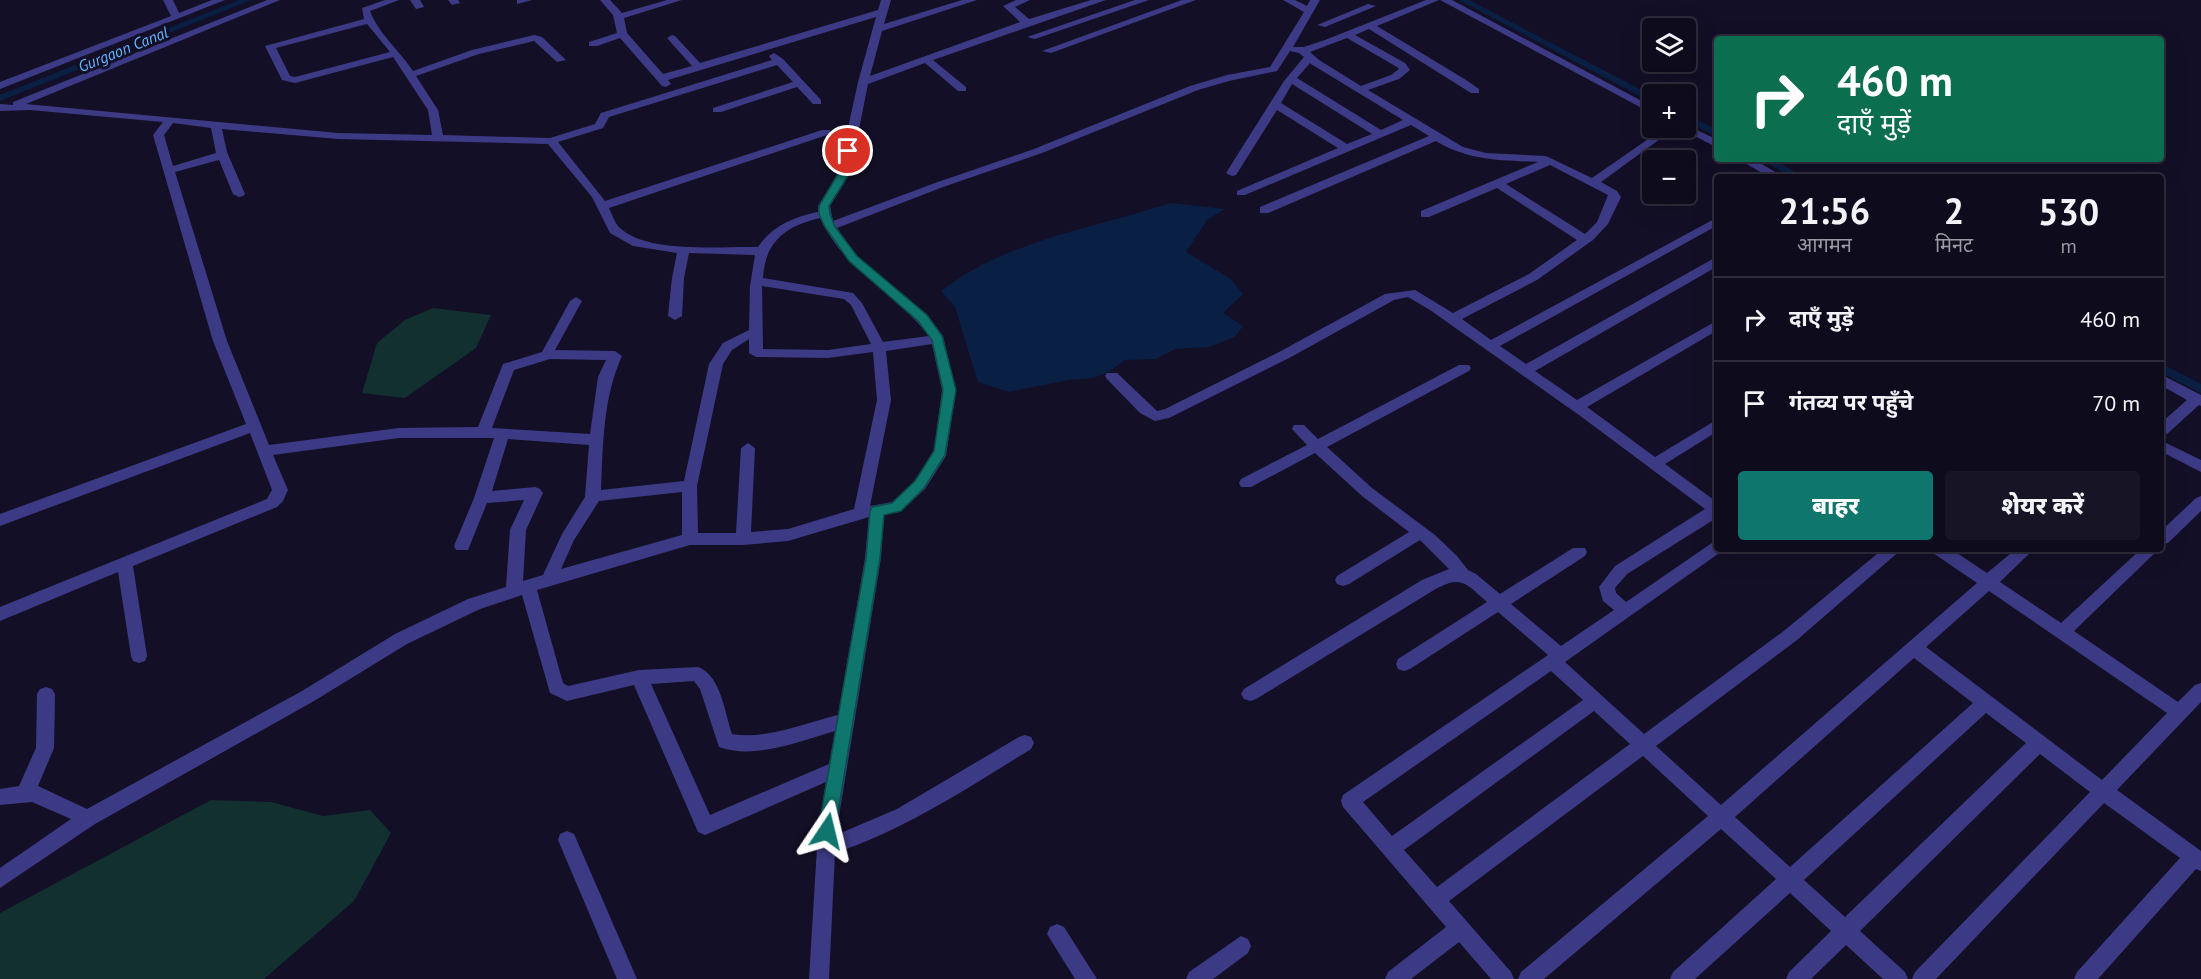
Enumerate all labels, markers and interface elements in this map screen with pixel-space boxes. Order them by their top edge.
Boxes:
map controls [1642,18,1696,204]
button: layers [1642,18,1696,72]
water label: Gurgaon Canal [75,22,172,76]
text: 460 m [1837,53,1953,108]
icon: right [1738,60,1816,138]
button: + [1642,84,1696,138]
text: दाएँ मुड़ें [1837,106,1911,140]
pin [822,125,873,176]
icon: arrive [831,134,864,167]
button: − [1642,150,1696,204]
text: 21:56 [1779,187,1870,234]
text: 2 [1944,187,1964,234]
text: 530 [2038,188,2099,235]
text: आगमन [1797,232,1852,258]
text: मिनट [1935,232,1973,258]
text: m [2060,233,2077,259]
icon: right [1738,303,1771,336]
text: दाएँ मुड़ें [1789,304,1854,332]
text: 460 m [2080,305,2140,333]
icon: arrive [1738,387,1771,420]
text: गंतव्य पर पहुँचे [1789,388,1913,416]
text: 70 m [2092,389,2140,417]
button: बाहर [1738,471,1933,540]
button: शेयर करें [1945,471,2140,540]
position arrow [795,799,859,863]

